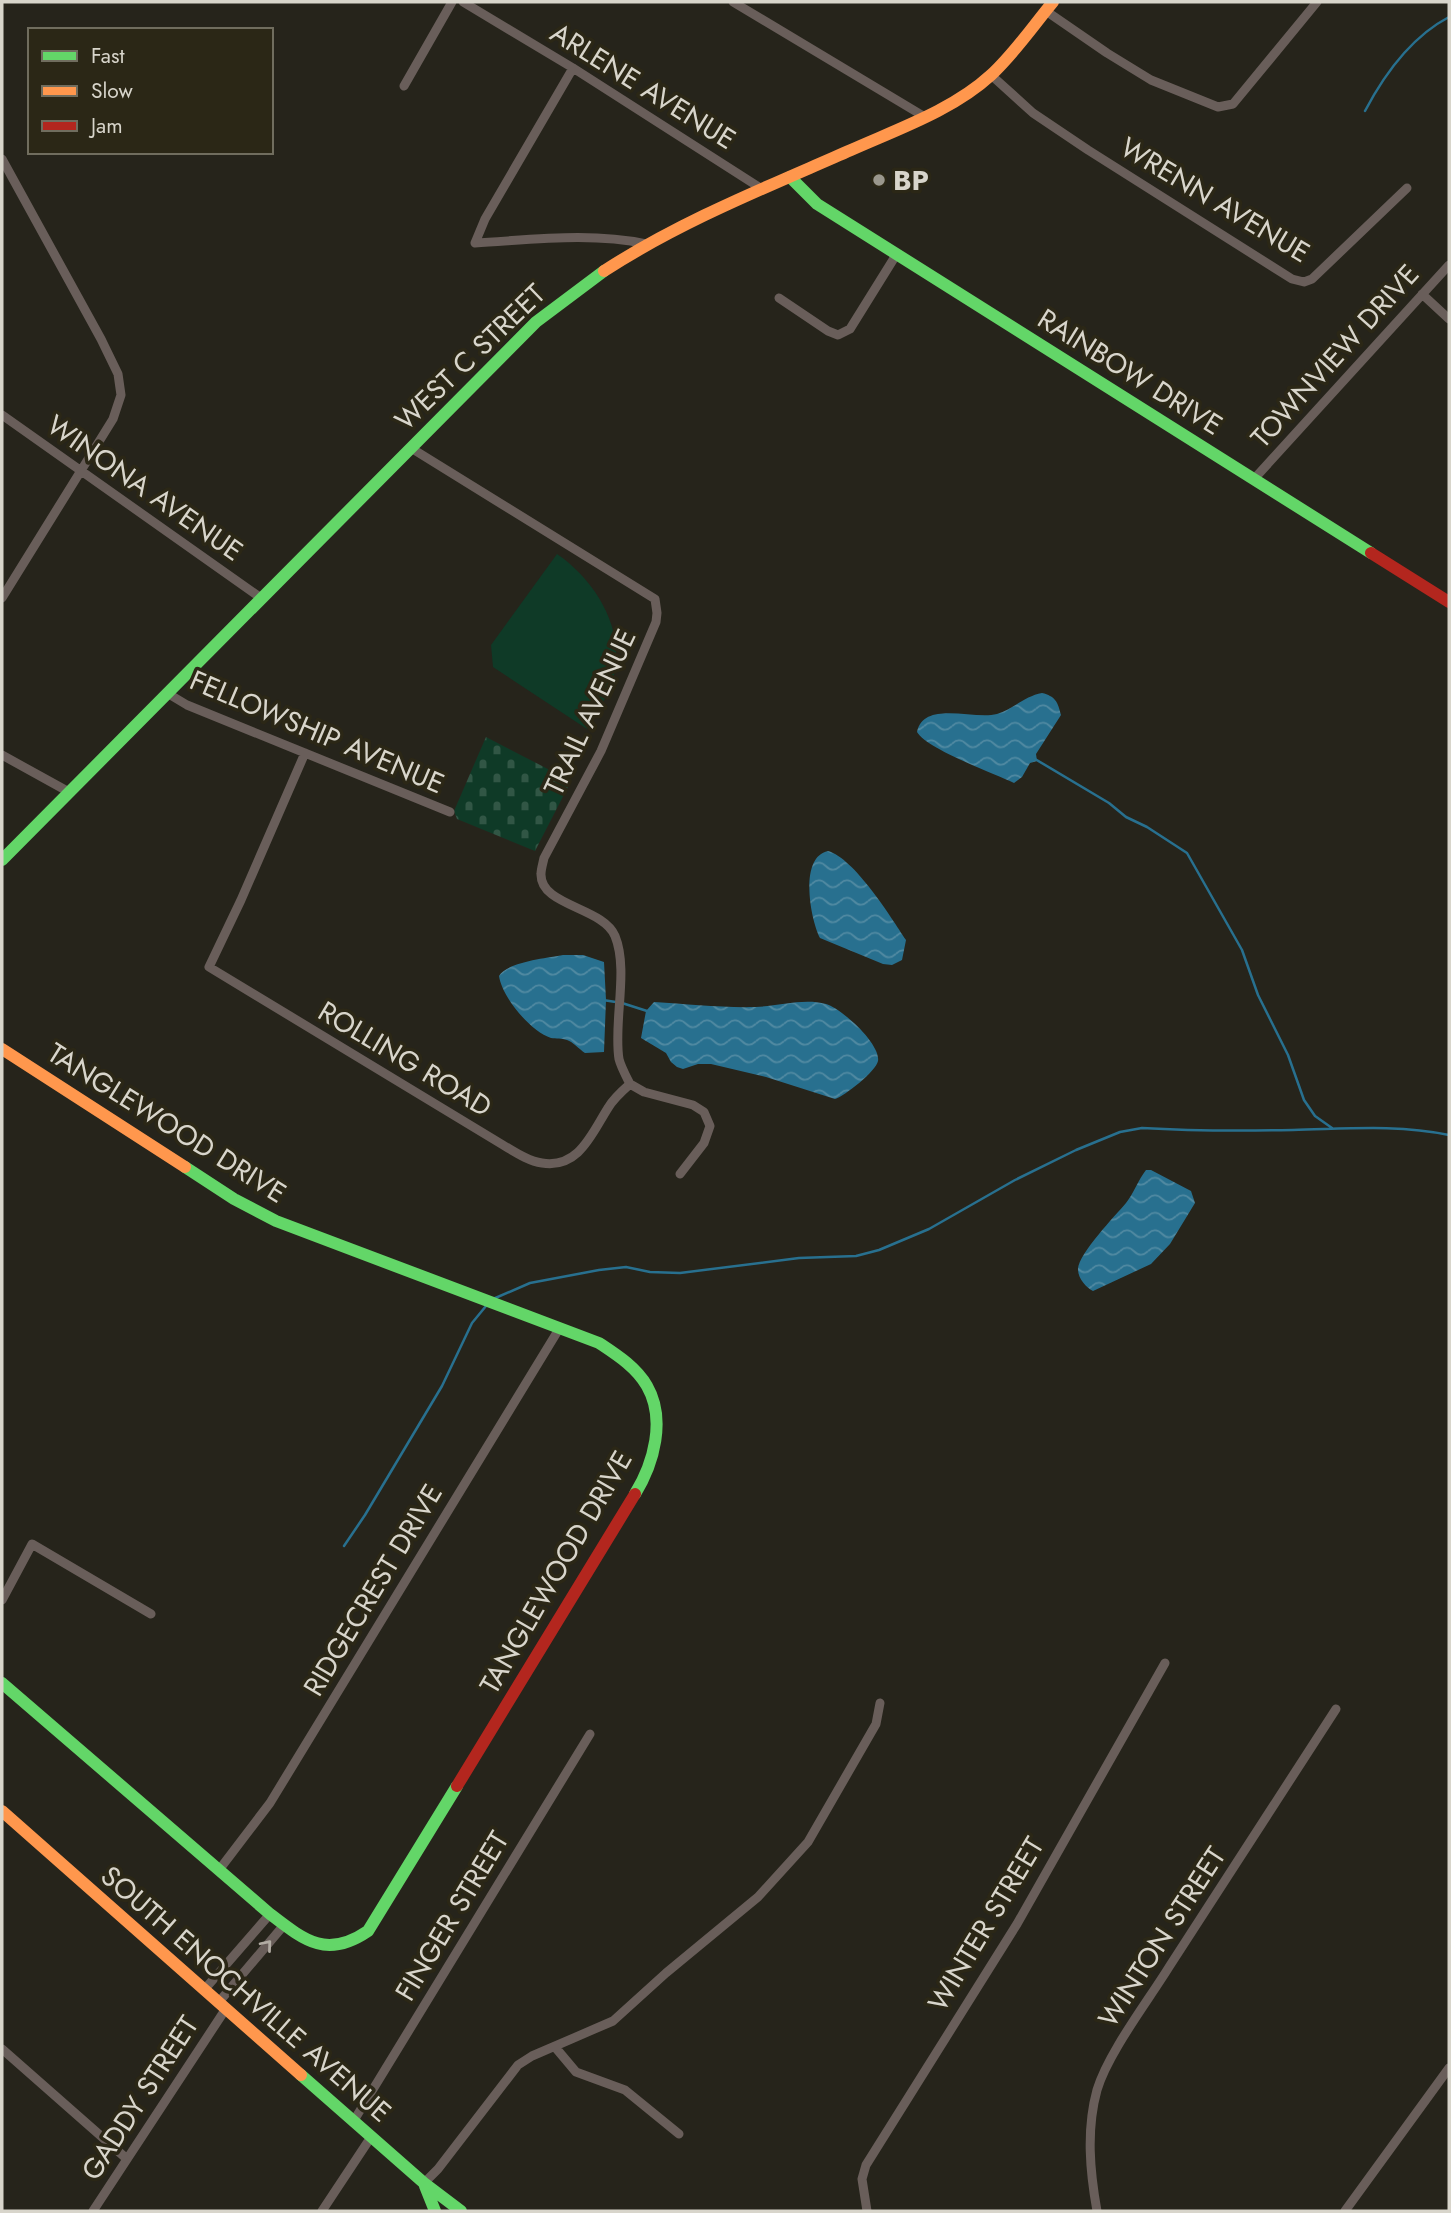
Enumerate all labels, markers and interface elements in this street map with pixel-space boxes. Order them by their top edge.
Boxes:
street label: ARLENE AVENUE [542,12,744,160]
legend [28,28,273,154]
text: Fast [91,41,124,71]
text: Slow [91,76,133,106]
text: Jam [88,111,123,141]
street label: WRENN AVENUE [1112,127,1318,273]
place label: BP [893,160,929,201]
marker: BP [871,172,887,188]
street label: TOWNVIEW DRIVE [1241,255,1429,457]
street label: WEST C STREET [386,274,554,440]
street label: RAINBOW DRIVE [1030,299,1230,445]
street label: WINONA AVENUE [39,405,251,571]
street label: TRAIL AVENUE [534,622,646,802]
street label: FELLOWSHIP AVENUE [183,660,451,804]
street label: ROLLING ROAD [310,991,500,1127]
street label: TANGLEWOOD DRIVE [40,1033,294,1213]
street label: TANGLEWOOD DRIVE [470,1443,642,1701]
street label: RIDGECREST DRIVE [293,1476,453,1704]
street label: FINGER STREET [385,1823,519,2009]
street label: WINTER STREET [918,1829,1054,2019]
street label: WINTON STREET [1088,1839,1236,2035]
street label: SOUTH ENOCHVILLE AVENUE [92,1856,400,2132]
one-way arrow [259,1941,271,1954]
street label: GADDY STREET [71,2008,209,2188]

